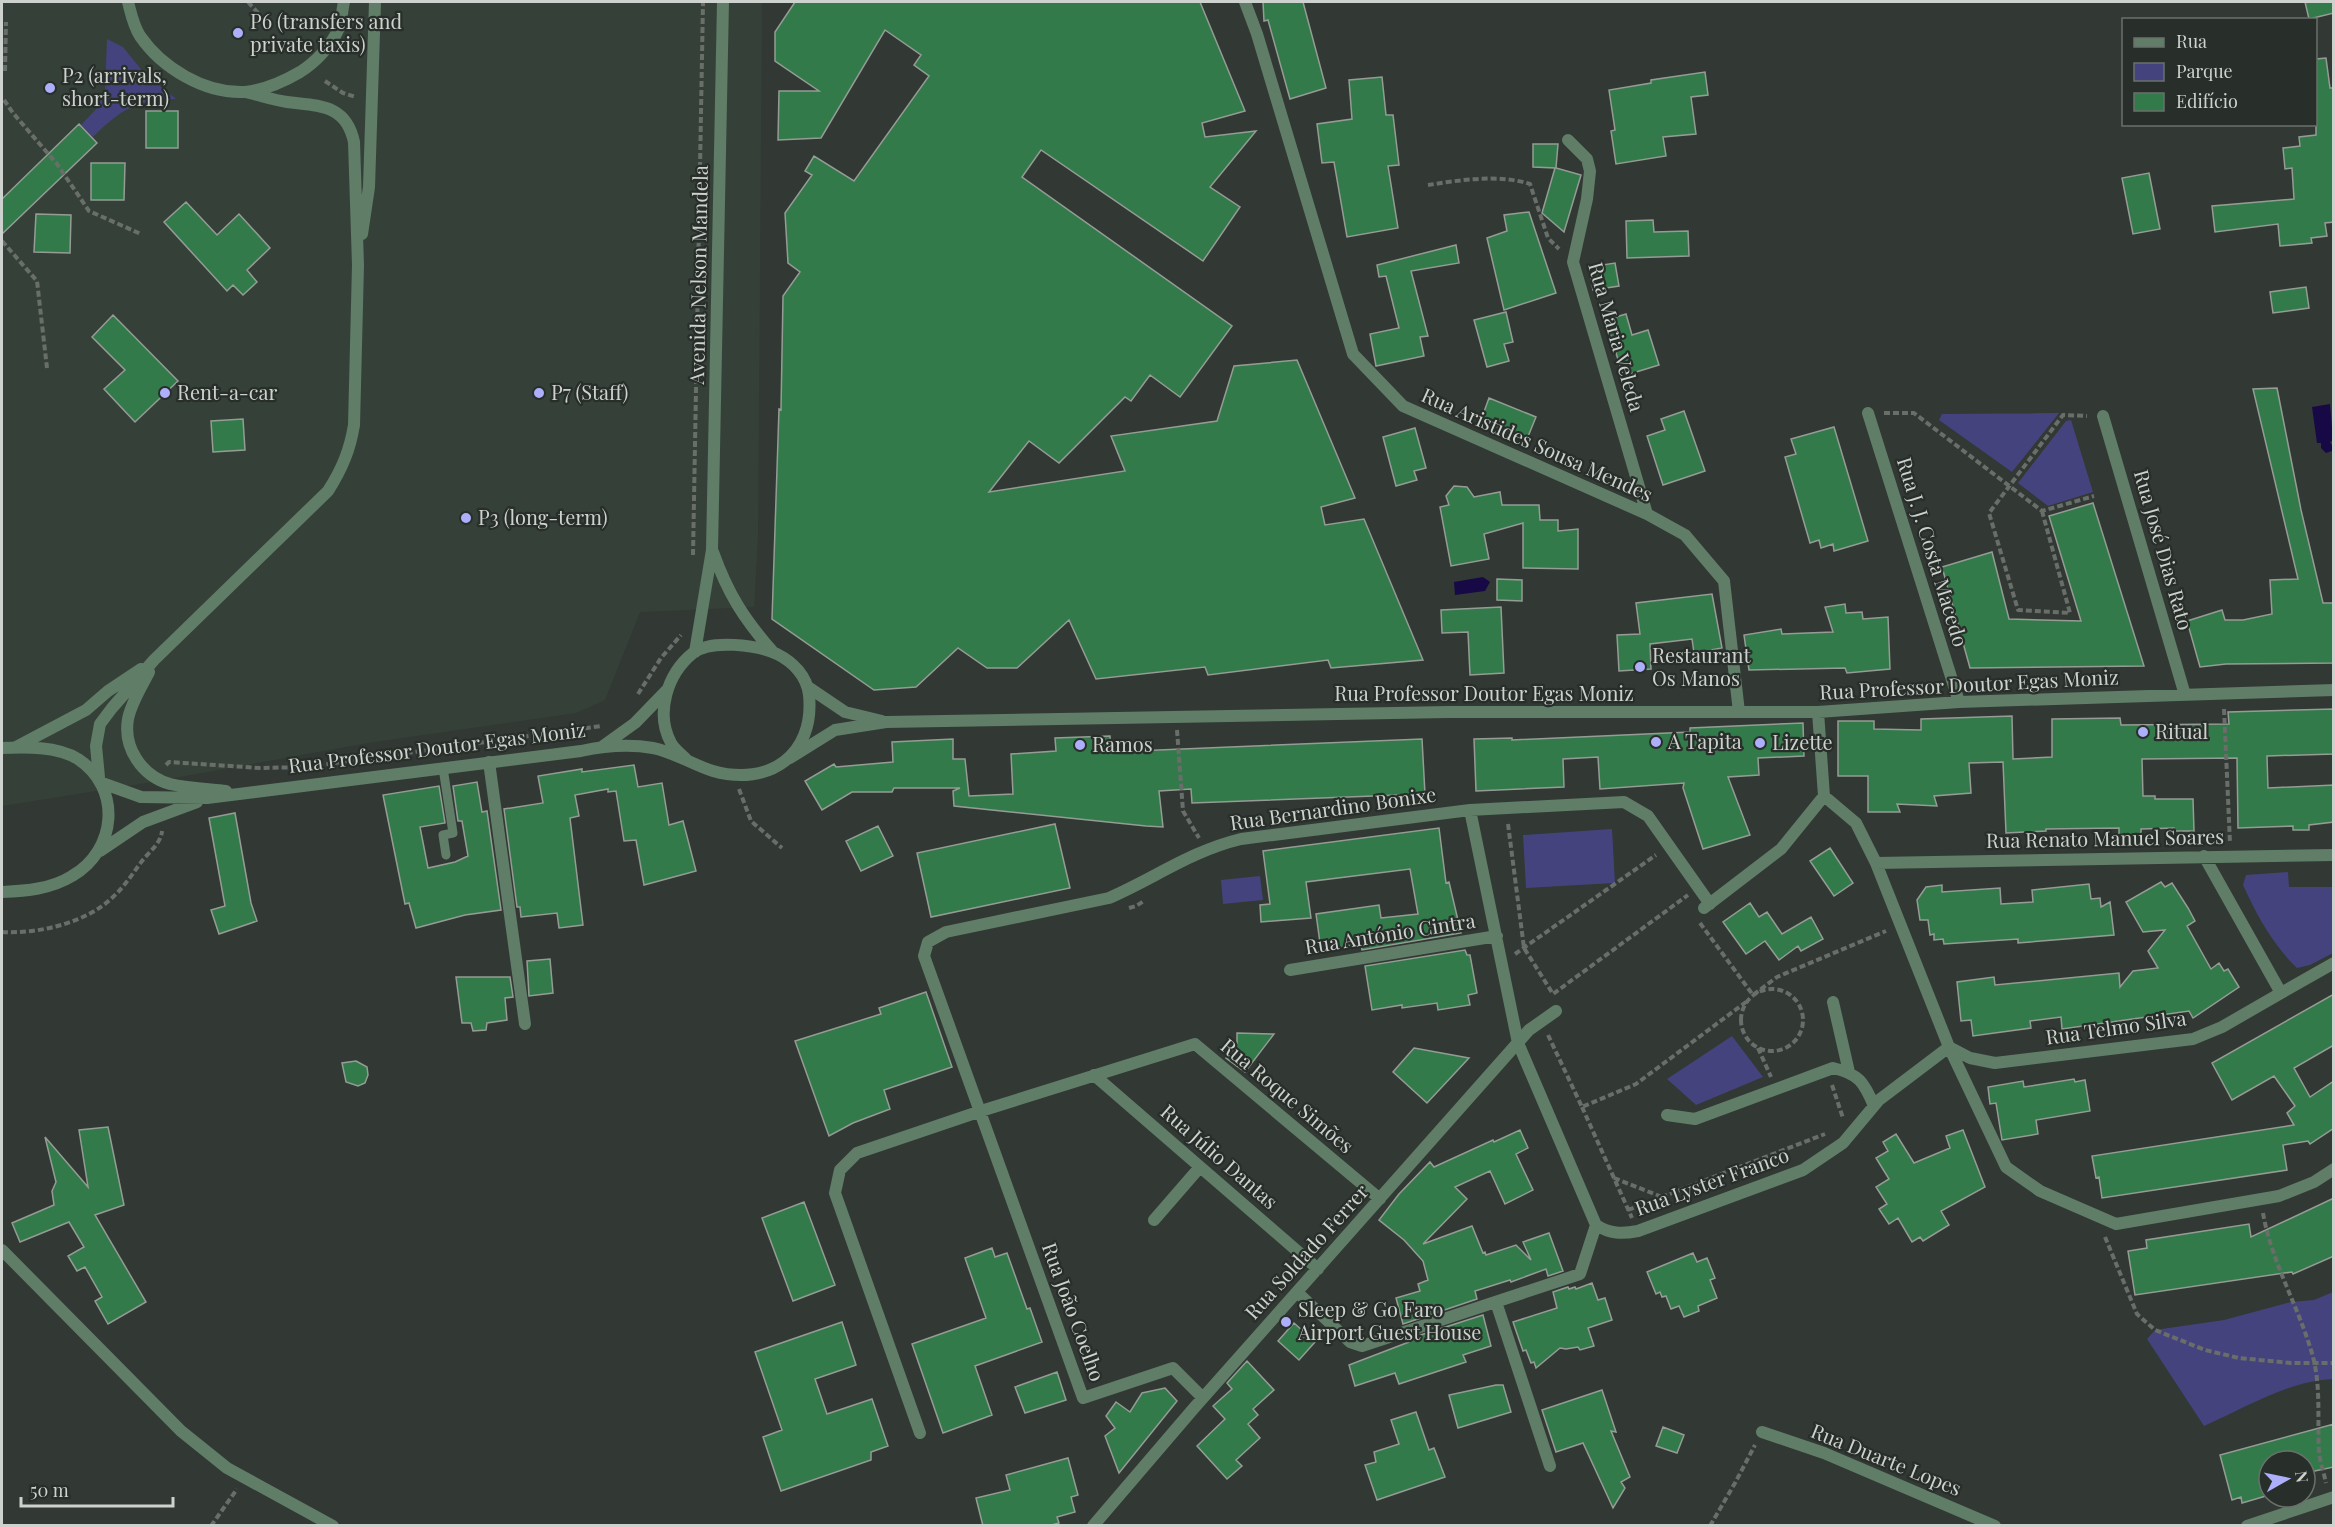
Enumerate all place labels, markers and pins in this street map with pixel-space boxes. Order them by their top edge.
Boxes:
place label: P6 (transfers and private taxis) [250,7,403,57]
marker: P6 (transfers and private taxis) [231,26,245,40]
place label: P2 (arrivals, short-term) [62,61,169,111]
marker: P2 (arrivals, short-term) [43,81,57,95]
place label: Rent-a-car [177,378,277,405]
place label: P7 (Staff) [551,378,628,405]
marker: Rent-a-car [158,386,172,400]
marker: P7 (Staff) [532,386,546,400]
place label: P3 (long-term) [478,503,608,530]
marker: P3 (long-term) [459,511,473,525]
place label: Restaurant Os Manos [1652,641,1751,691]
marker: Restaurant Os Manos [1633,660,1647,674]
place label: Ritual [2155,717,2208,744]
marker: Ritual [2136,725,2150,739]
place label: A Tapita [1667,727,1742,754]
place label: Lizette [1772,728,1833,755]
place label: Ramos [1092,730,1153,757]
marker: A Tapita [1649,735,1663,749]
marker: Lizette [1753,736,1767,750]
marker: Ramos [1073,738,1087,752]
place label: Sleep & Go Faro Airport Guest House [1297,1295,1481,1345]
marker: Sleep & Go Faro Airport Guest House [1279,1315,1293,1329]

